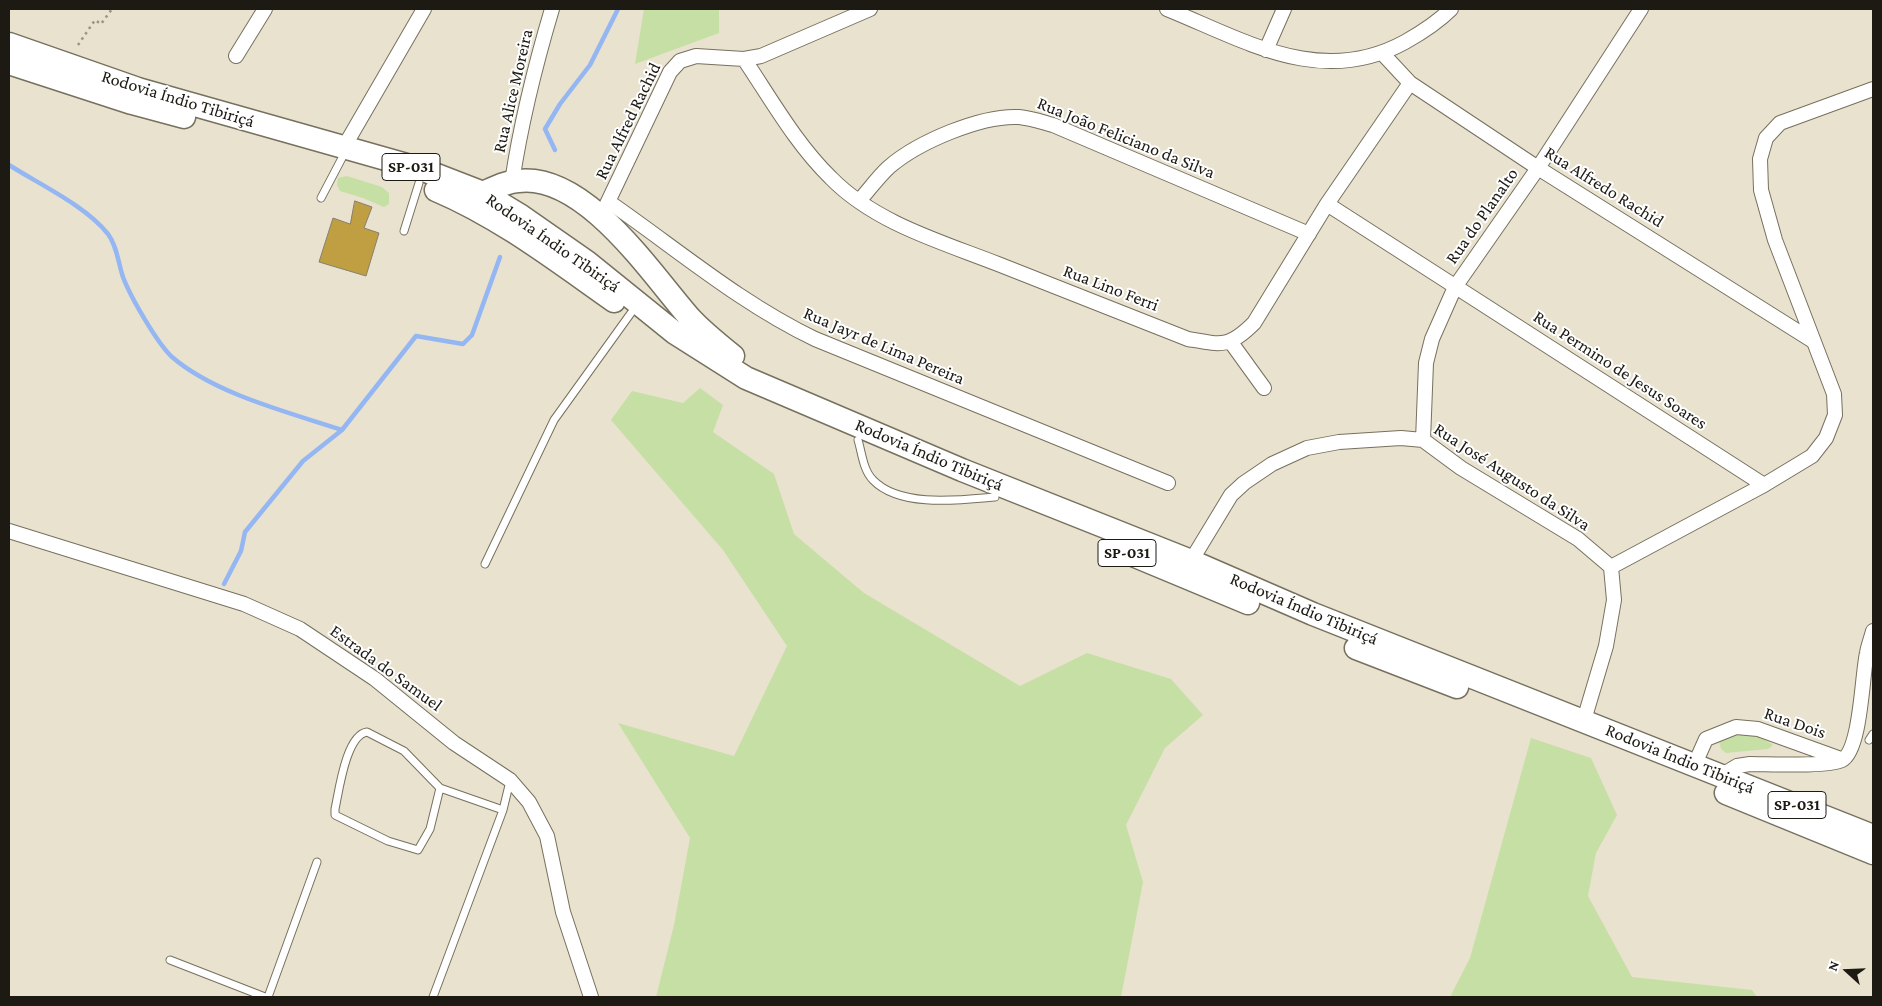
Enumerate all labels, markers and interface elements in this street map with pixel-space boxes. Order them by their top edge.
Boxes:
street label: Rua Alice Moreira [488,27,538,155]
street label: Rua Alfred Rachid [590,59,666,183]
street label: Rodovia Índio Tibiriçá [99,65,257,133]
street label: Rua João Feliciano da Silva [1034,92,1218,184]
street label: Rua Alfredo Rachid [1540,142,1668,232]
road number: SP-031 [382,154,440,180]
street label: Rua do Planalto [1441,164,1523,268]
street label: Rodovia Índio Tibiriçá [482,189,624,297]
street label: Rua Lino Ferri [1060,260,1162,316]
street label: Rua Jayr de Lima Pereira [800,302,968,390]
street label: Rua Permino de Jesus Soares [1529,306,1711,434]
street label: Rodovia Índio Tibiriçá [852,414,1006,496]
street label: Rua José Augusto da Silva [1430,418,1594,536]
road number: SP-031 [1098,540,1156,566]
street label: Rodovia Índio Tibiriçá [1227,568,1381,650]
street label: Estrada do Samuel [326,620,446,716]
street label: Rua Dois [1761,702,1829,744]
street label: Rodovia Índio Tibiriçá [1602,719,1758,799]
road number: SP-031 [1768,792,1826,818]
north arrow [1822,946,1872,996]
text: N [1824,959,1842,973]

